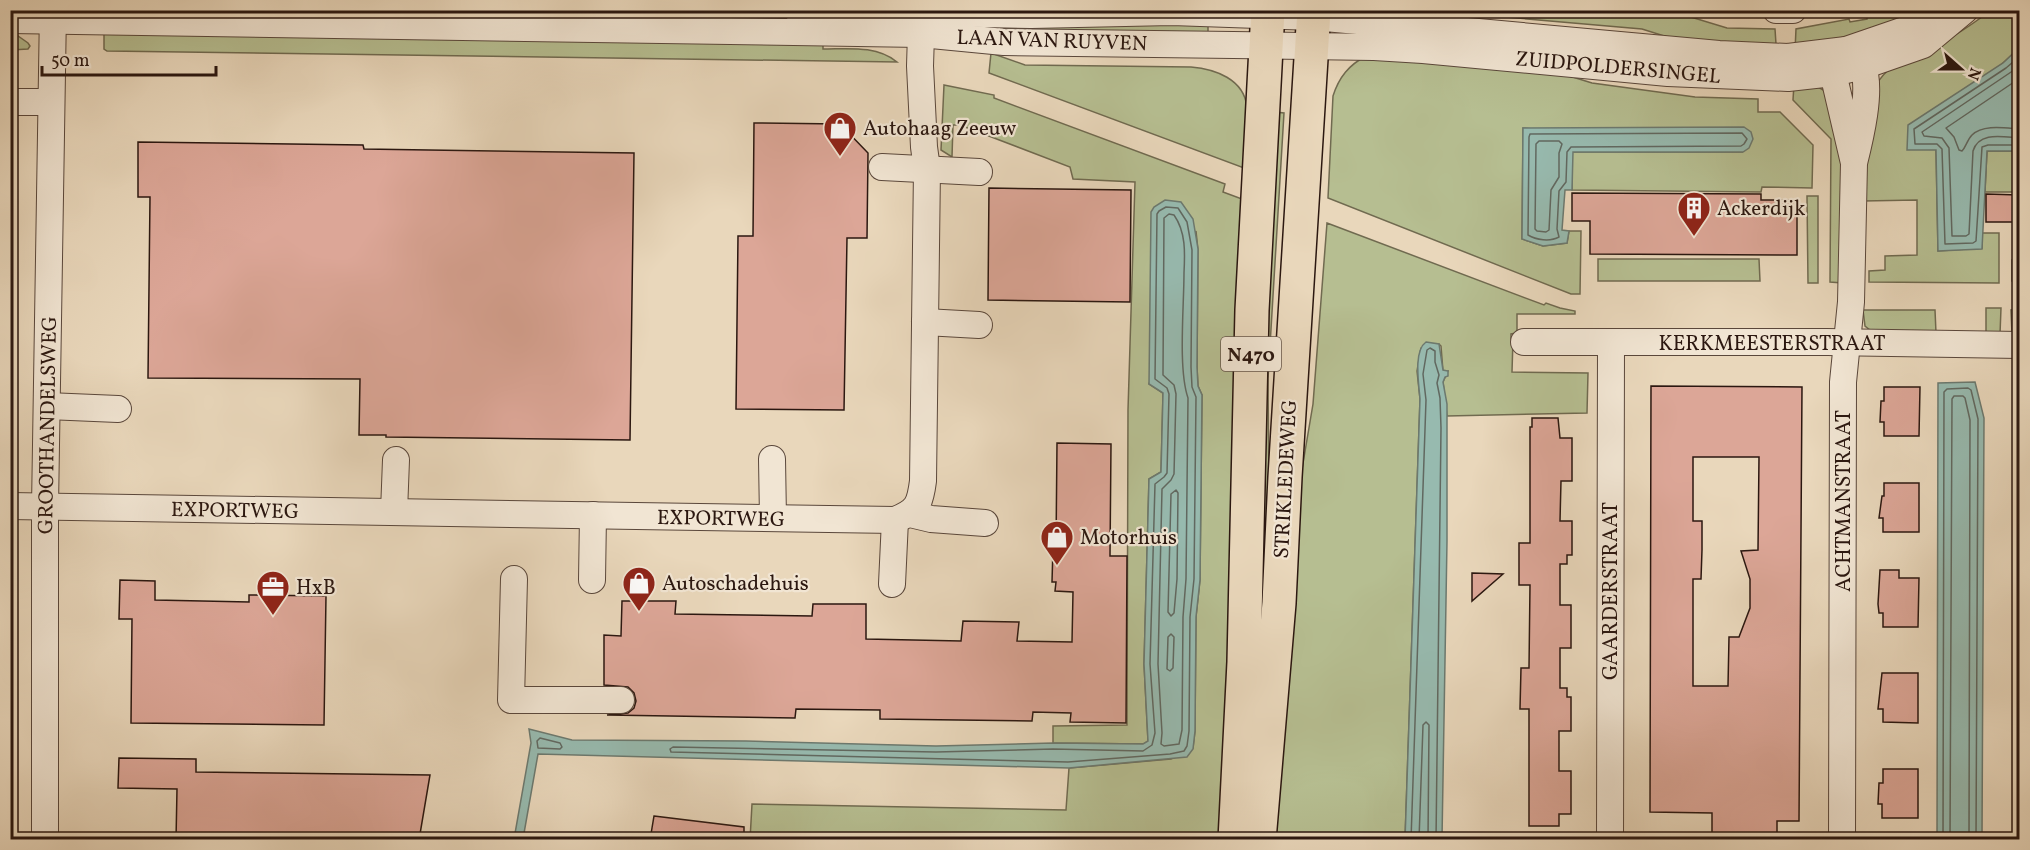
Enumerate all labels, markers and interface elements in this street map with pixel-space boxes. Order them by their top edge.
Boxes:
street label: LAAN VAN RUYVEN [956,24,1148,59]
scale bar [42,39,216,77]
north arrow [1931,39,1991,99]
street label: ZUIDPOLDERSINGEL [1514,45,1722,92]
text: 50 m [51,49,90,74]
text: N [1961,64,1985,83]
shop icon: Autohaag Zeeuw [822,110,858,157]
place label: Autohaag Zeeuw [863,115,1016,144]
building icon: Ackerdijk [1676,190,1712,237]
place label: Ackerdijk [1717,195,1806,224]
street label: GROOTHANDELSWEG [32,316,65,534]
street label: KERKMEESTERSTRAAT [1659,330,1885,359]
road number: N470 [1221,337,1281,371]
street label: STRIKLEDEWEG [1268,399,1305,559]
street label: ACHTMANSTRAAT [1830,410,1859,592]
street label: EXPORTWEG [171,496,299,527]
street label: GAARDERSTRAAT [1597,502,1626,680]
street label: EXPORTWEG [657,504,785,535]
shop icon: Motorhuis [1039,519,1075,566]
place label: Motorhuis [1080,524,1177,553]
shop icon: Autoschadehuis [621,565,657,612]
office icon: HxB [255,569,291,616]
place label: Autoschadehuis [662,570,809,599]
place label: HxB [296,574,336,603]

